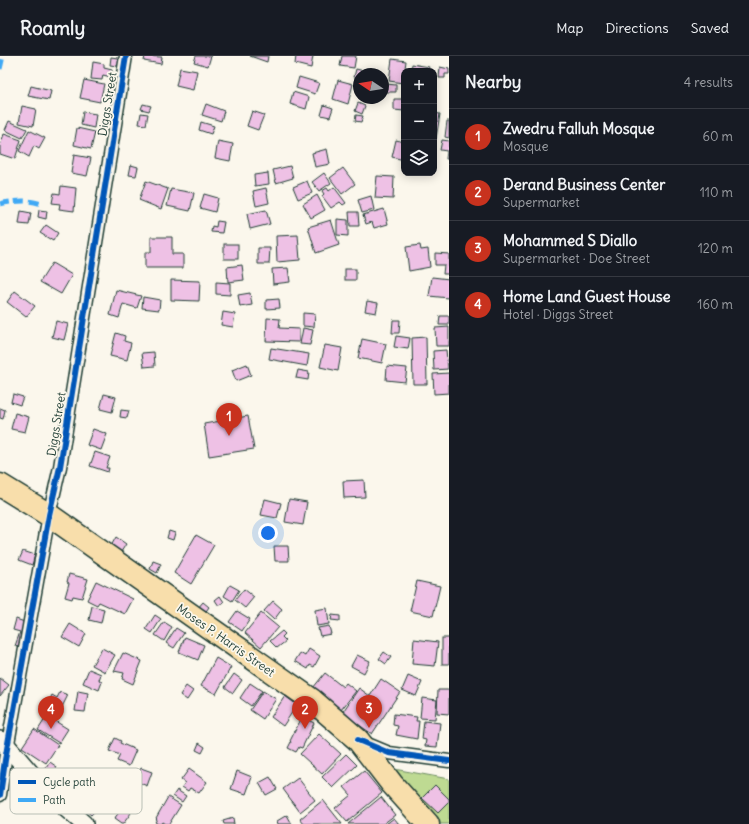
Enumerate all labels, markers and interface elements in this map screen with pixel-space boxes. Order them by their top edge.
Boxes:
text: Roamly [20,16,85,40]
text: Map [556,19,583,37]
text: Directions [605,19,669,37]
text: Saved [691,19,729,37]
north arrow [353,68,389,104]
map controls [401,68,437,176]
button: + [401,68,437,104]
street label: Diggs Street [95,71,119,137]
text: Nearby [465,71,521,93]
text: 4 results [684,74,733,91]
button: − [401,104,437,140]
text: Zwedru Falluh Mosque [503,119,655,138]
text: 1 [475,128,481,145]
text: 60 m [702,128,733,145]
text: Mosque [503,138,548,155]
button: layers [401,140,437,176]
text: Derand Business Center [503,175,665,194]
text: 2 [474,184,482,201]
text: 110 m [700,184,733,201]
text: Supermarket [503,194,580,211]
text: Mohammed S Diallo [503,231,637,250]
text: 3 [474,240,482,257]
text: 120 m [698,240,733,257]
text: Supermarket · Doe Street [503,250,650,267]
text: Home Land Guest House [503,287,671,306]
text: 4 [474,296,482,313]
text: 160 m [697,296,733,313]
text: Hotel · Diggs Street [503,306,613,323]
street label: Diggs Street [44,391,68,457]
pin: 1 [216,403,242,436]
your location [258,523,278,543]
street label: Moses P. Harris Street [174,600,278,680]
pin: 3 [356,695,382,728]
pin: 4 [38,696,64,729]
pin: 2 [292,696,318,729]
legend [10,768,142,814]
text: Cycle path [43,775,96,789]
text: Path [43,793,66,807]

